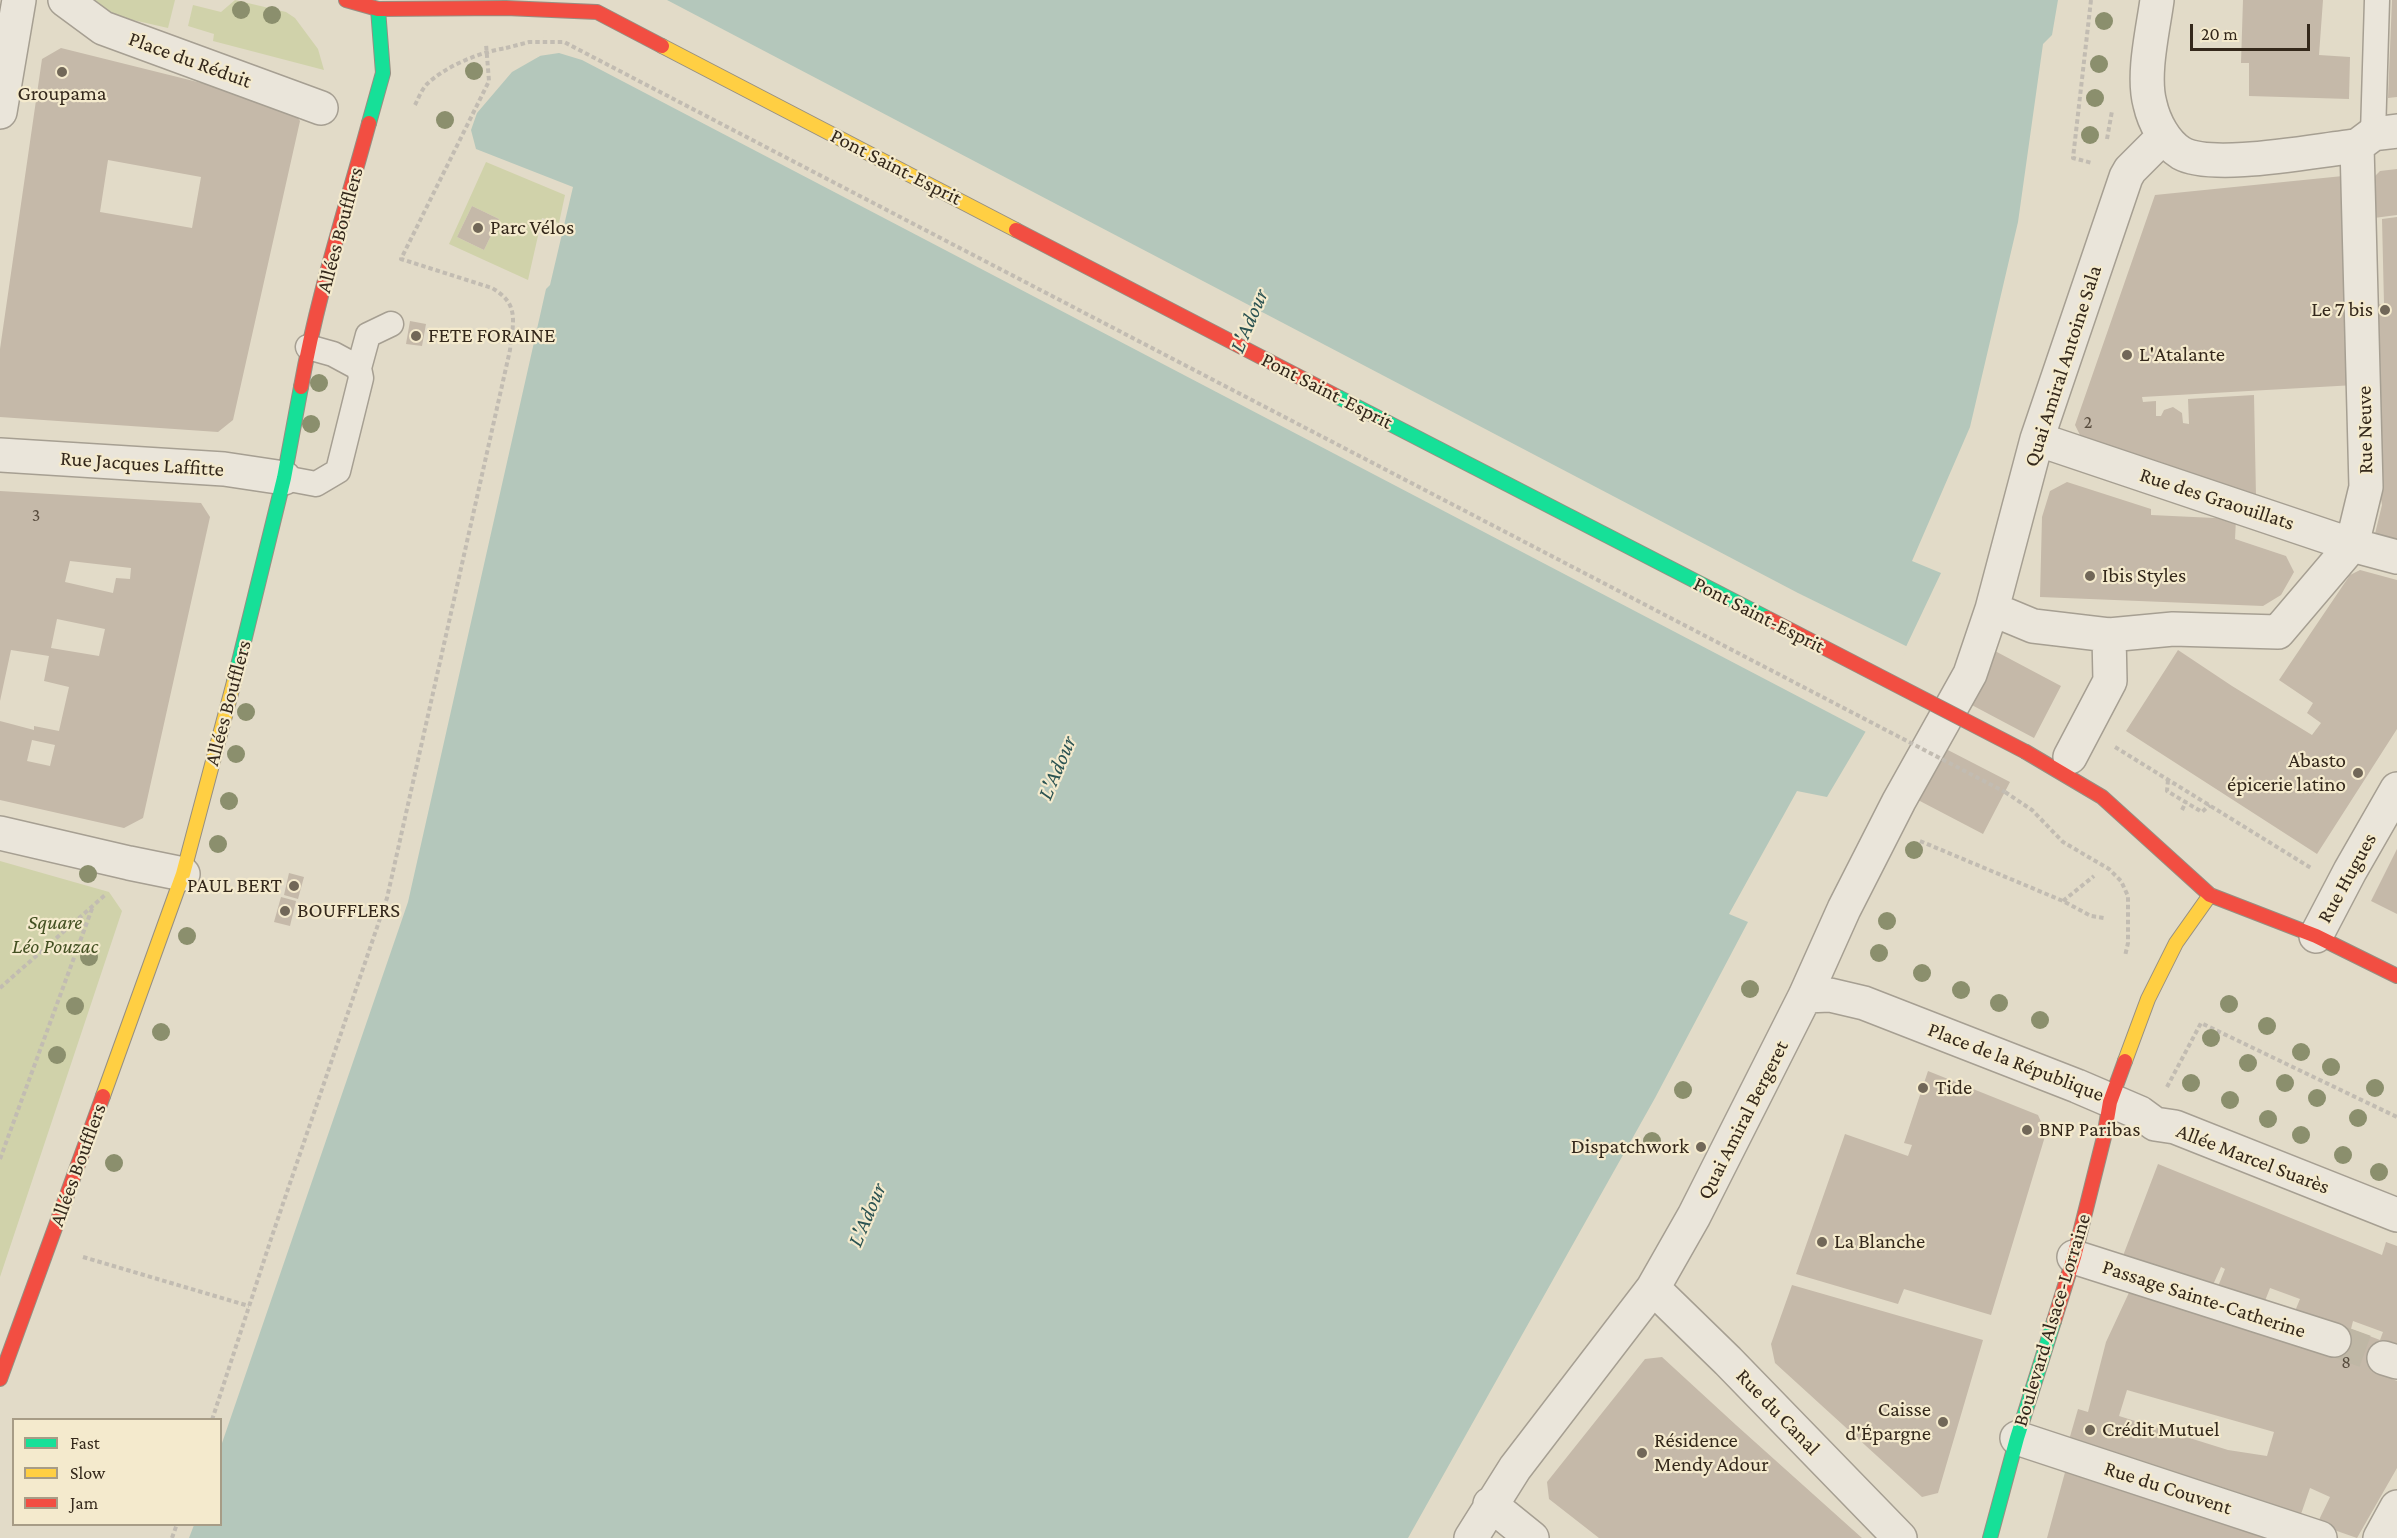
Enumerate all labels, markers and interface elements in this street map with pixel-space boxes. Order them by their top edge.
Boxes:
scale bar [2193,12,2313,50]
text: 20 m [2201,24,2238,44]
street label: Place du Réduit [125,26,255,94]
marker: Groupama [55,65,69,79]
place label: Groupama [17,81,107,107]
street label: Pont Saint-Esprit [826,123,966,211]
street label: Allées Boufflers [311,164,369,296]
place label: Parc Vélos [490,215,574,241]
marker: Parc Vélos [471,221,485,235]
street label: Quai Amiral Antoine Sala [2019,262,2107,470]
water label: L'Adour [1224,285,1274,357]
place label: Le 7 bis [2311,297,2373,323]
marker: Le 7 bis [2378,303,2392,317]
place label: FETE FORAINE [428,323,555,349]
marker: FETE FORAINE [409,329,423,343]
place label: L'Atalante [2139,342,2225,368]
street label: Pont Saint-Esprit [1257,347,1397,435]
marker: L'Atalante [2120,348,2134,362]
street label: Rue Neuve [2352,386,2378,474]
house number: 2 [2084,411,2092,433]
street label: Rue Jacques Laffitte [59,446,225,482]
street label: Rue des Graouillats [2137,462,2297,536]
house number: 3 [32,504,40,526]
place label: Ibis Styles [2102,563,2186,589]
marker: Ibis Styles [2083,569,2097,583]
street label: Pont Saint-Esprit [1689,571,1829,659]
street label: Allées Boufflers [199,637,257,769]
water label: L'Adour [1032,732,1082,804]
place label: Abasto épicerie latino [2227,748,2346,798]
marker: Abasto épicerie latino [2351,766,2365,780]
street label: Rue Hugues [2312,828,2382,928]
place label: PAUL BERT [187,873,282,899]
marker: PAUL BERT [287,879,301,893]
place label: BOUFFLERS [297,898,400,924]
marker: BOUFFLERS [278,904,292,918]
park label: Square Léo Pouzac [12,910,98,960]
street label: Place de la République [1924,1017,2108,1107]
street label: Quai Amiral Bergeret [1692,1036,1794,1204]
place label: Tide [1935,1075,1972,1101]
marker: Tide [1916,1081,1930,1095]
street label: Allées Boufflers [44,1100,112,1230]
place label: BNP Paribas [2039,1117,2140,1143]
street label: Allée Marcel Suarès [2173,1118,2333,1200]
marker: BNP Paribas [2020,1123,2034,1137]
place label: Dispatchwork [1571,1134,1689,1160]
marker: Dispatchwork [1694,1140,1708,1154]
water label: L'Adour [842,1179,892,1251]
street label: Boulevard Alsace-Lorraine [2008,1211,2096,1429]
place label: La Blanche [1834,1229,1925,1255]
marker: La Blanche [1815,1235,1829,1249]
street label: Passage Sainte-Catherine [2099,1254,2309,1344]
house number: 8 [2341,1351,2351,1373]
street label: Rue du Canal [1731,1364,1825,1460]
place label: Caisse d'Épargne [1845,1397,1931,1447]
marker: Caisse d'Épargne [1936,1415,1950,1429]
place label: Crédit Mutuel [2102,1417,2219,1443]
legend [12,1418,222,1526]
marker: Crédit Mutuel [2083,1423,2097,1437]
place label: Résidence Mendy Adour [1654,1428,1769,1478]
text: Fast [70,1433,100,1453]
marker: Résidence Mendy Adour [1635,1446,1649,1460]
street label: Rue du Couvent [2101,1456,2235,1520]
text: Slow [70,1463,105,1483]
text: Jam [70,1493,98,1513]

